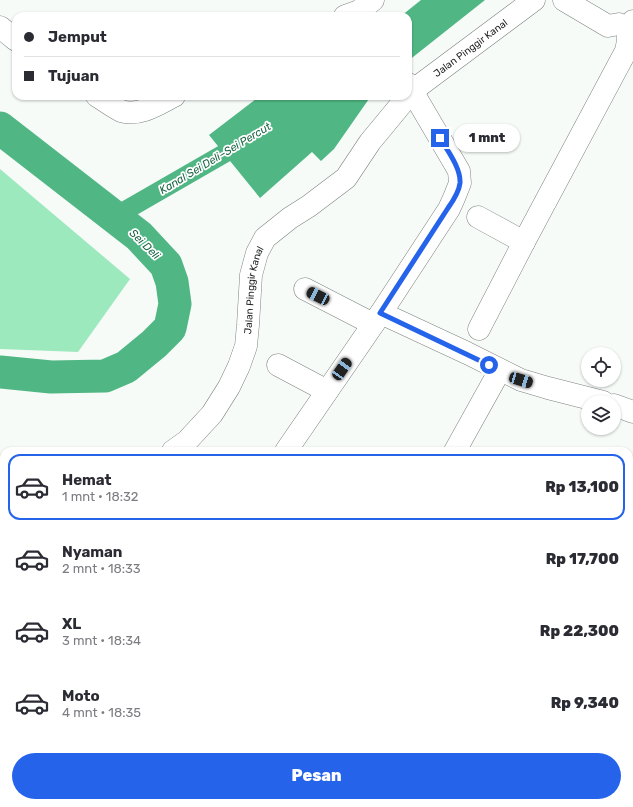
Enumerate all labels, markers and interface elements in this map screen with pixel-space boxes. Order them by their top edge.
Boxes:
street label: Jalan Pinggir Kanal [431,17,510,80]
text: Jemput [48,28,107,46]
text: Tujuan [48,67,99,85]
water label: Kanal Sei Deli–Sei Percut [157,120,274,197]
callout: 1 mnt [454,124,520,152]
route end [431,129,449,147]
text: 1 mnt [469,130,505,145]
water label: Sei Deli [127,227,163,262]
street label: Jalan Pinggir Kanal [242,244,267,335]
car [305,285,331,307]
map controls [581,347,621,435]
button: locate [581,347,621,387]
car [330,356,354,382]
route start [480,356,498,374]
car [508,371,534,389]
button: layers [581,395,621,435]
icon: car [14,469,50,505]
text: Hemat [62,471,112,489]
text: Rp 13,100 [545,478,619,496]
text: 1 mnt · 18:32 [62,489,138,504]
icon: car [14,541,50,577]
text: Nyaman [62,543,123,561]
text: Rp 17,700 [546,550,619,568]
text: 2 mnt · 18:33 [62,561,141,576]
icon: car [14,613,50,649]
text: XL [62,615,81,633]
text: Rp 22,300 [540,622,619,640]
text: 3 mnt · 18:34 [62,633,141,648]
icon: car [14,685,50,721]
text: Moto [62,687,100,705]
text: Rp 9,340 [551,694,619,712]
text: 4 mnt · 18:35 [62,705,141,720]
button: Pesan [12,753,621,799]

